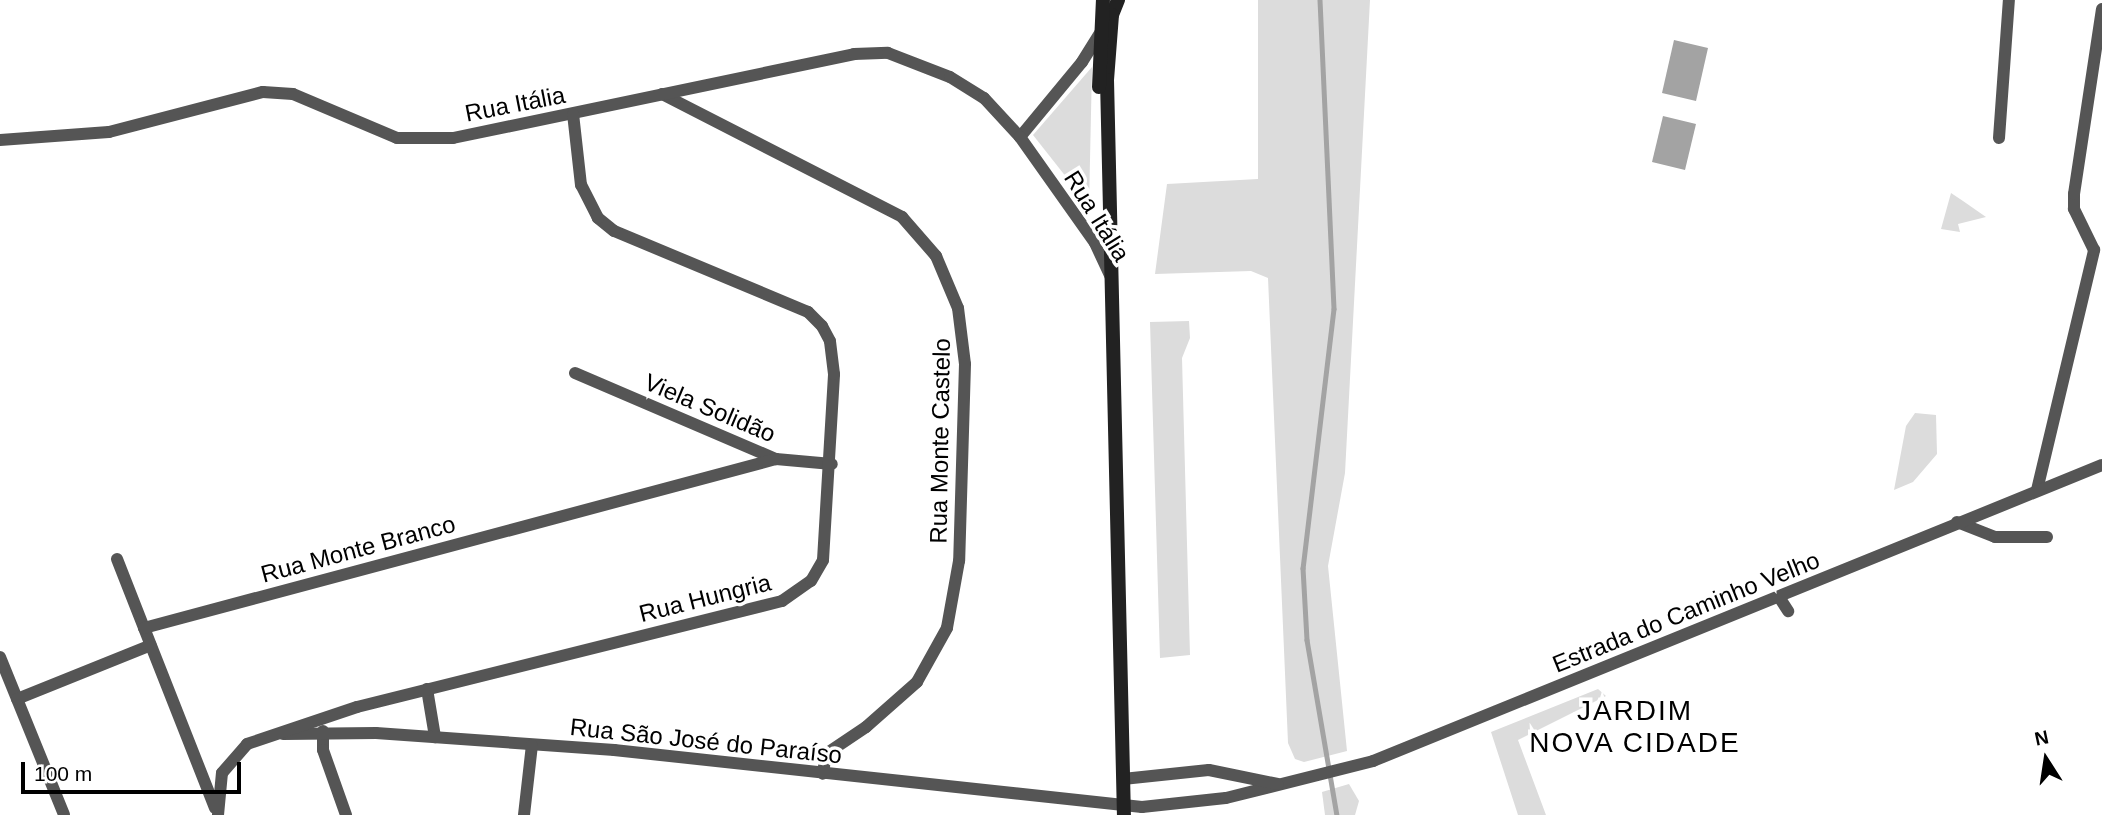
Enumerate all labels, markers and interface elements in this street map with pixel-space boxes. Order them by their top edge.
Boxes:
street label: Rua Itália [462,80,568,128]
street label: Rua Itália [1058,165,1136,267]
street label: Rua Monte Castelo [924,338,956,544]
street label: Viela Solidão [640,367,780,449]
street label: Rua Monte Branco [258,509,458,589]
street label: Estrada do Caminho Velho [1548,545,1824,679]
street label: Rua Hungria [636,568,774,628]
district label: JARDIM NOVA CIDADE [1530,694,1740,760]
street label: Rua São José do Paraíso [568,712,844,770]
north arrow [2011,724,2081,794]
text: N [2033,726,2050,750]
scale bar [24,748,245,792]
text: 100 m [34,762,92,785]

